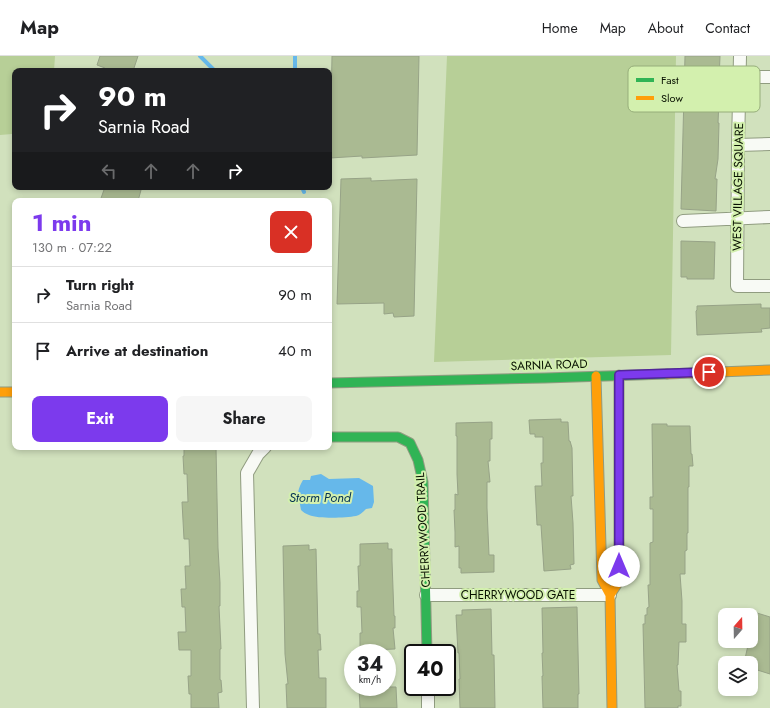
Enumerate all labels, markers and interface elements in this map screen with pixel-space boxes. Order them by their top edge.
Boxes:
text: Map [20,14,59,41]
text: Home [542,18,578,38]
text: Map [600,18,626,38]
text: About [648,18,683,38]
text: Contact [705,18,750,38]
legend [628,66,760,112]
text: Fast [661,72,679,88]
text: 90 m [98,76,167,117]
icon: right [32,84,84,136]
text: Slow [661,90,683,106]
text: Sarnia Road [98,114,190,140]
street label: WEST VILLAGE SQUARE [728,123,748,251]
icon: left [98,160,120,182]
icon: ahead [140,160,162,182]
icon: ahead [182,160,204,182]
icon: right [224,160,246,182]
text: 1 min [32,205,92,240]
button: close [270,211,312,253]
text: 130 m · 07:22 [32,238,112,257]
text: Turn right [66,274,134,296]
icon: right [32,284,54,306]
text: 90 m [278,284,312,306]
text: Sarnia Road [66,296,132,315]
icon: arrive [32,340,54,362]
text: Arrive at destination [66,340,208,362]
text: 40 m [278,340,312,362]
street label: SARNIA ROAD [510,355,588,375]
pin [692,355,726,389]
icon: arrive [698,361,720,383]
button: Exit [32,396,168,442]
button: Share [176,396,312,442]
street label: CHERRYWOOD TRAIL [411,472,435,588]
water label: Storm Pond [289,488,352,507]
position arrow [598,545,640,587]
street label: CHERRYWOOD GATE [461,586,575,604]
north arrow [718,608,758,648]
map controls [718,608,758,696]
speed limit sign: 40 [404,644,456,696]
text: 34 [357,650,383,679]
button: layers [718,656,758,696]
text: km/h [359,672,381,687]

